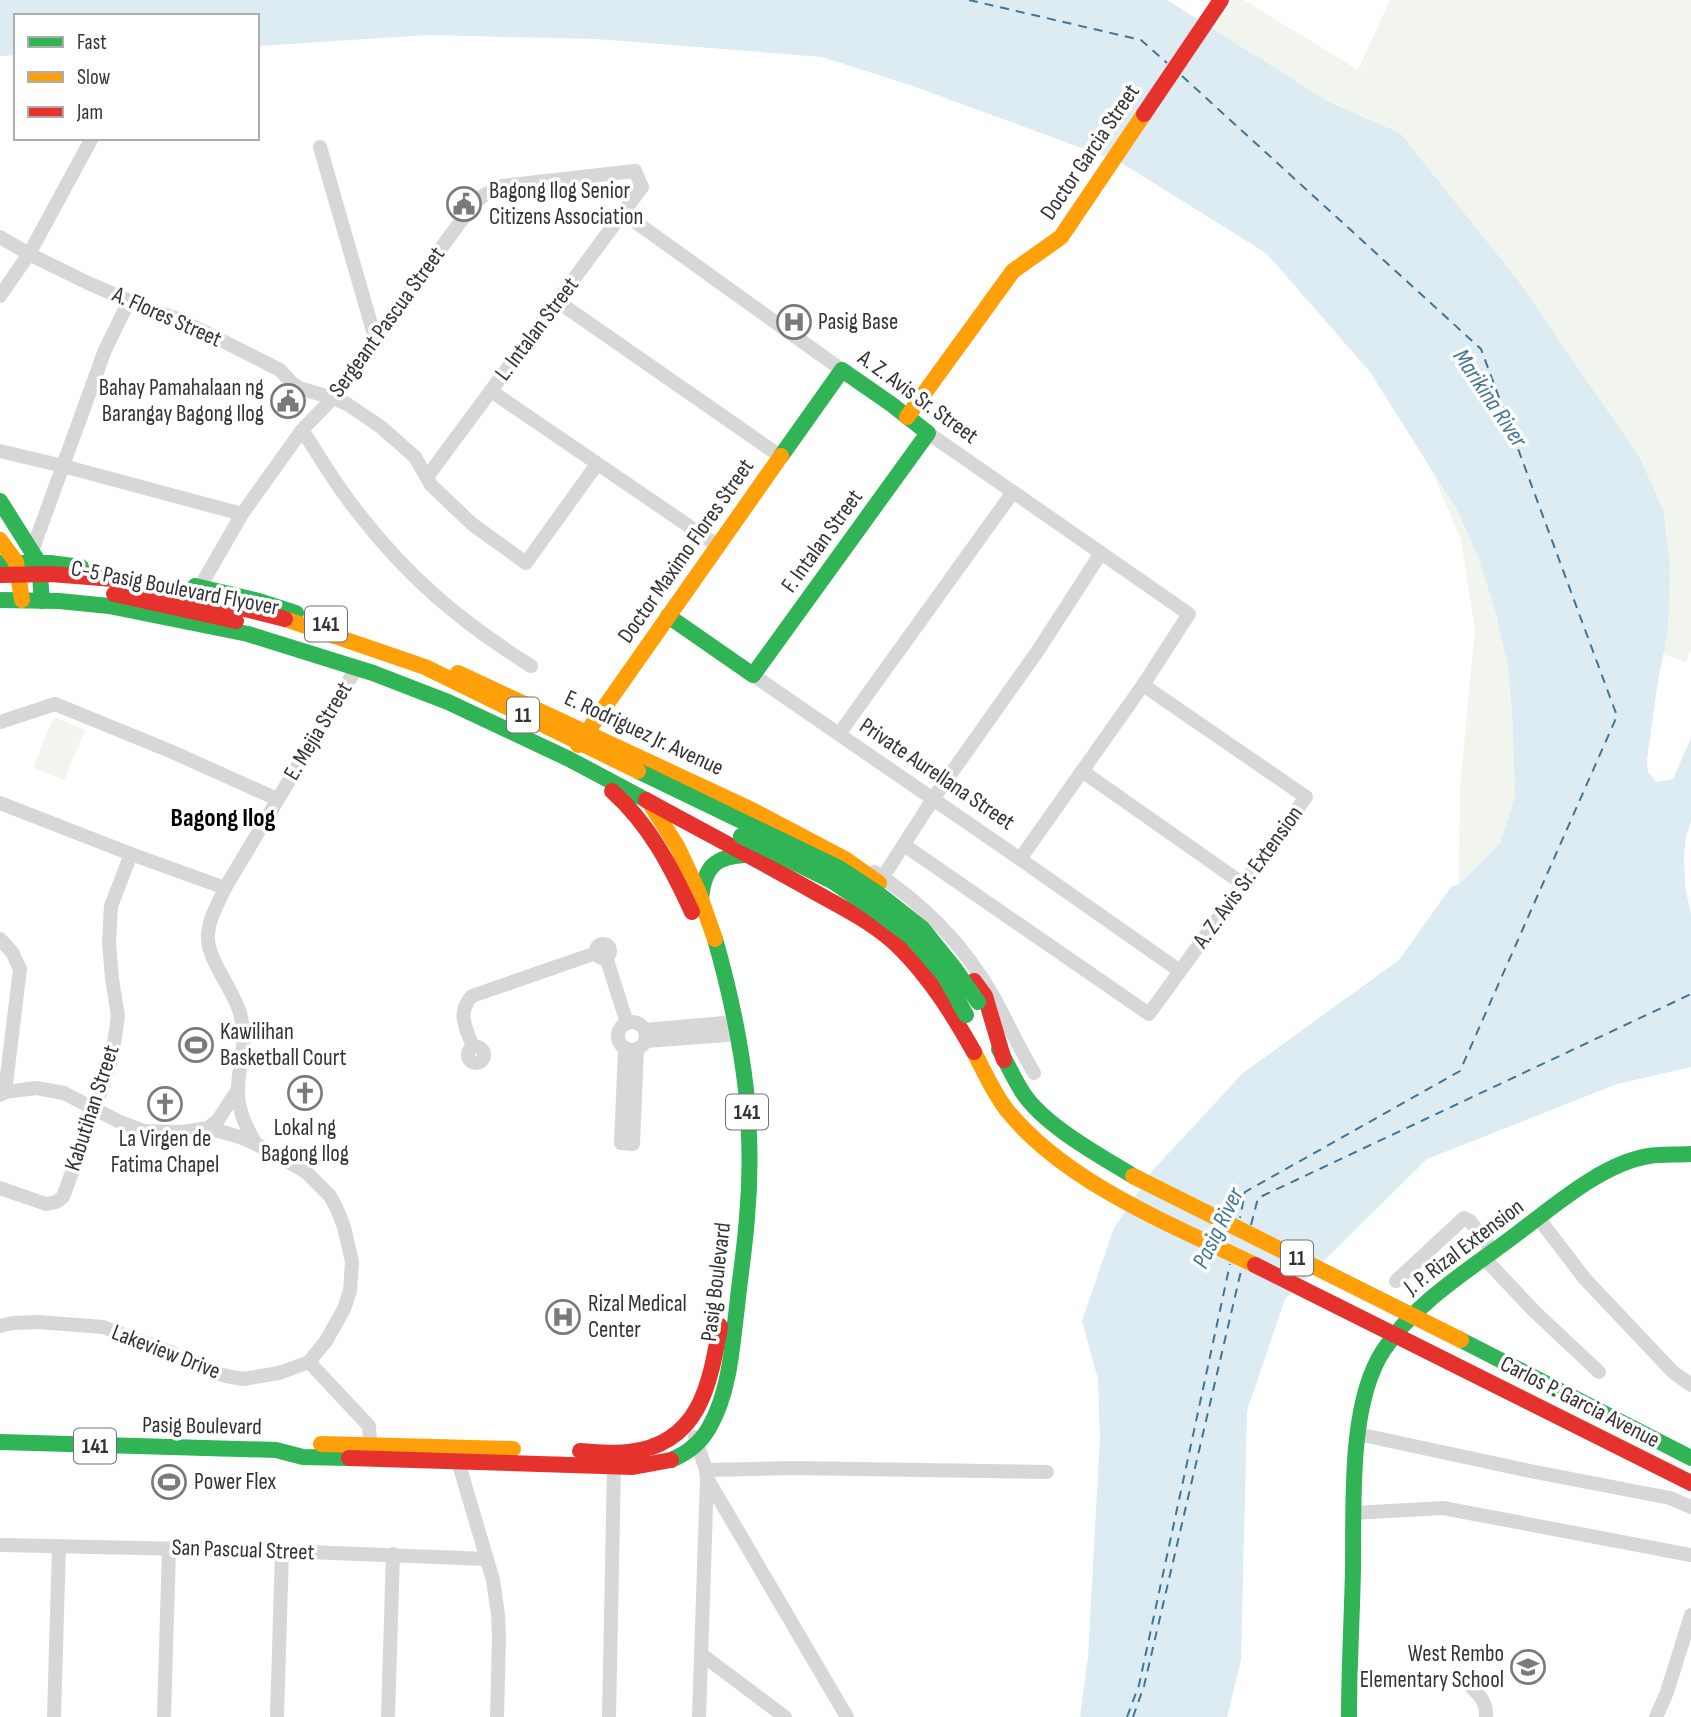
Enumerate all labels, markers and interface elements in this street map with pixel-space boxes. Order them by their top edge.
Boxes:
legend [14,14,259,140]
text: Fast [77,30,107,55]
text: Slow [77,65,111,90]
street label: Doctor Garcia Street [1034,79,1146,225]
text: Jam [76,100,103,125]
place label: Bagong Ilog Senior Citizens Association [489,177,643,231]
public building icon: Bagong Ilog Senior Citizens Association [445,185,483,223]
street label: Sergeant Pascua Street [323,241,451,403]
street label: L. Intalan Street [489,272,585,386]
street label: A. Flores Street [107,280,226,353]
hospital icon: Pasig Base [775,303,813,341]
place label: Pasig Base [818,308,898,336]
street label: A. Z. Avis Sr. Street [852,343,984,450]
water label: Marikina River [1447,344,1534,454]
place label: Bahay Pamahalaan ng Barangay Bagong Ilog [99,374,264,428]
public building icon: Bahay Pamahalaan ng Barangay Bagong Ilog [269,382,307,420]
street label: Doctor Maximo Flores Street [612,454,760,648]
street label: F. Intalan Street [775,484,869,598]
street label: C-5 Pasig Boulevard Flyover [69,554,282,622]
road number: 141 [305,606,347,642]
street label: E. Mejia Street [278,677,358,785]
street label: E. Rodriguez Jr. Avenue [560,684,728,782]
road number: 11 [507,698,539,732]
street label: Private Aurellana Street [854,712,1020,836]
street label: A. Z. Avis Sr. Extension [1186,800,1309,954]
district label: Bagong Ilog [170,803,276,834]
place label: Kawilihan Basketball Court [220,1018,347,1072]
sports icon: Kawilihan Basketball Court [177,1026,215,1064]
street label: Kabutihan Street [59,1042,125,1174]
church icon: Lokal ng Bagong Ilog [286,1074,324,1112]
church icon: La Virgen de Fatima Chapel [146,1085,184,1123]
road number: 141 [726,1094,768,1130]
place label: Lokal ng Bagong Ilog [261,1114,349,1168]
place label: La Virgen de Fatima Chapel [111,1125,219,1179]
water label: Pasig River [1186,1182,1250,1273]
street label: J. P. Rizal Extension [1398,1193,1529,1302]
street label: Pasig Boulevard [695,1221,737,1343]
road number: 11 [1281,1240,1313,1276]
place label: Rizal Medical Center [588,1290,687,1344]
hospital icon: Rizal Medical Center [544,1298,582,1336]
street label: Lakeview Drive [108,1319,224,1385]
street label: Carlos P. Garcia Avenue [1496,1350,1664,1454]
street label: Pasig Boulevard [142,1411,262,1441]
road number: 141 [74,1428,116,1464]
sports icon: Power Flex [150,1463,188,1501]
place label: Power Flex [194,1468,277,1496]
street label: San Pascual Street [171,1534,315,1566]
place label: West Rembo Elementary School [1360,1640,1504,1694]
school or university icon: West Rembo Elementary School [1509,1648,1547,1686]

